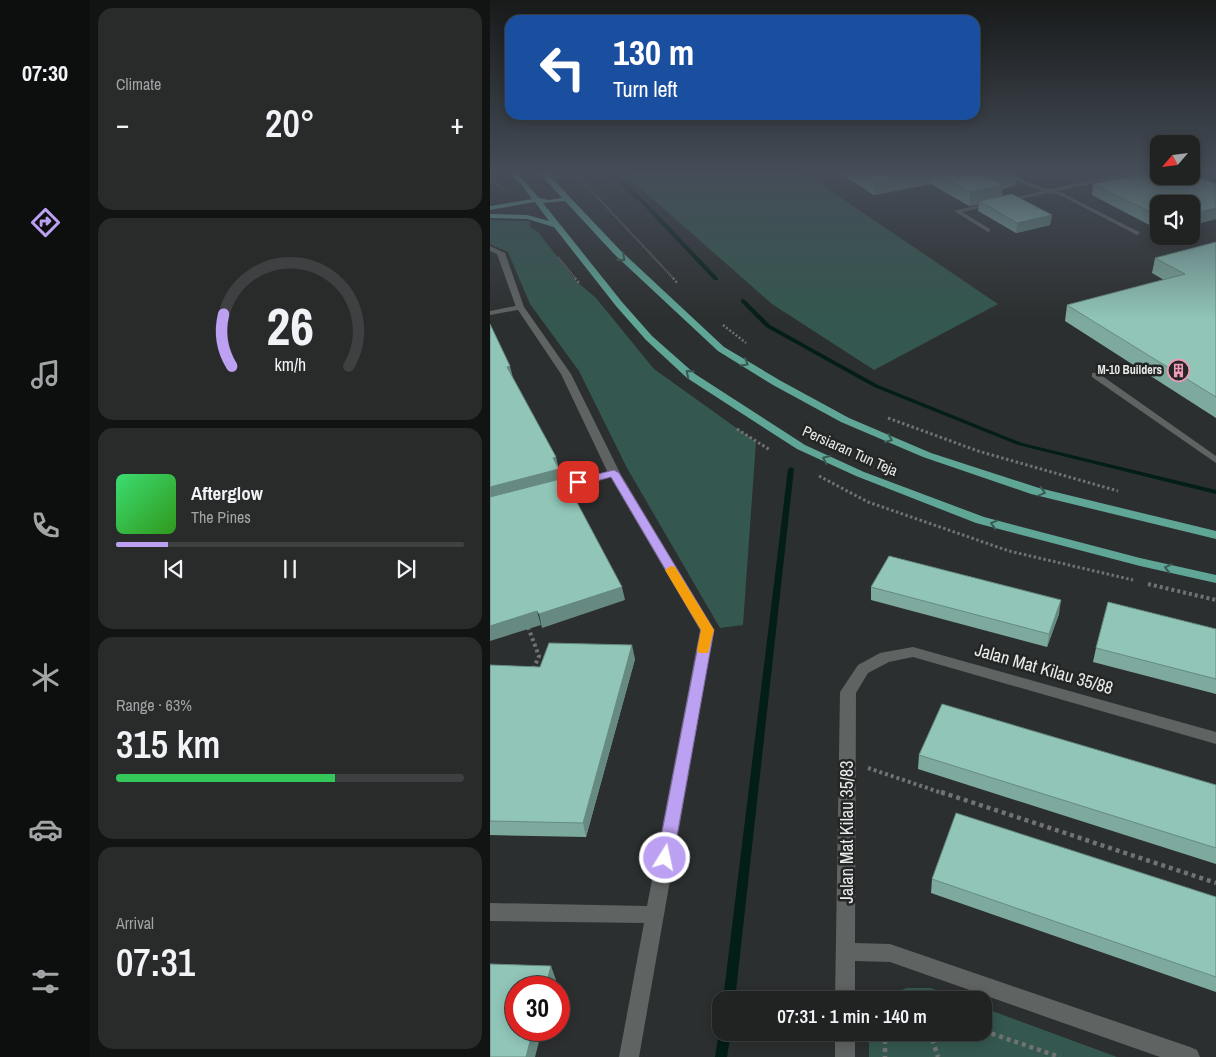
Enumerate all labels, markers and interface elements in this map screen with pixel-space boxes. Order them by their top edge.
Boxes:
text: 130 m [613,29,694,76]
icon: left [530,35,595,100]
text: 07:30 [22,58,68,88]
text: Climate [116,73,161,95]
text: Turn left [613,74,678,104]
text: 20° [265,98,315,149]
text: − [116,105,129,143]
text: + [451,105,464,143]
north arrow [1150,135,1200,185]
map controls [1150,135,1200,245]
button: sound [1150,195,1200,245]
icon: directions [28,205,63,240]
one-way arrow [617,252,626,261]
text: 26 [266,291,314,361]
text: km/h [274,353,306,377]
icon: music [28,357,63,392]
one-way arrow [740,357,749,367]
building icon: M-10 Builders [1166,358,1190,382]
place label: M-10 Builders [1097,362,1163,378]
one-way arrow [685,370,694,379]
street label: Persiaran Tun Teja [799,420,901,481]
one-way arrow [884,433,893,444]
one-way arrow [822,455,831,465]
pin [557,461,599,503]
icon: arrive [564,468,592,496]
text: Afterglow [191,480,263,506]
one-way arrow [1038,487,1046,497]
text: The Pines [191,506,251,528]
icon: phone [28,508,63,543]
one-way arrow [991,519,999,529]
icon: previous [160,555,188,583]
icon: pause [276,555,304,583]
icon: next [392,555,420,583]
one-way arrow [1164,563,1173,574]
street label: Jalan Mat Kilau 35/88 [972,637,1116,700]
icon: climate [28,660,63,695]
text: Range · 63% [116,694,192,716]
text: 315 km [116,719,220,770]
street label: Jalan Mat Kilau 35/83 [834,761,859,903]
icon: car [28,812,63,847]
position arrow [638,831,690,883]
text: Arrival [116,912,154,934]
text: 07:31 [116,937,195,988]
icon: filters [28,964,63,999]
speed limit sign: 30 [505,976,570,1041]
text: 07:31 · 1 min · 140 m [777,1003,927,1029]

